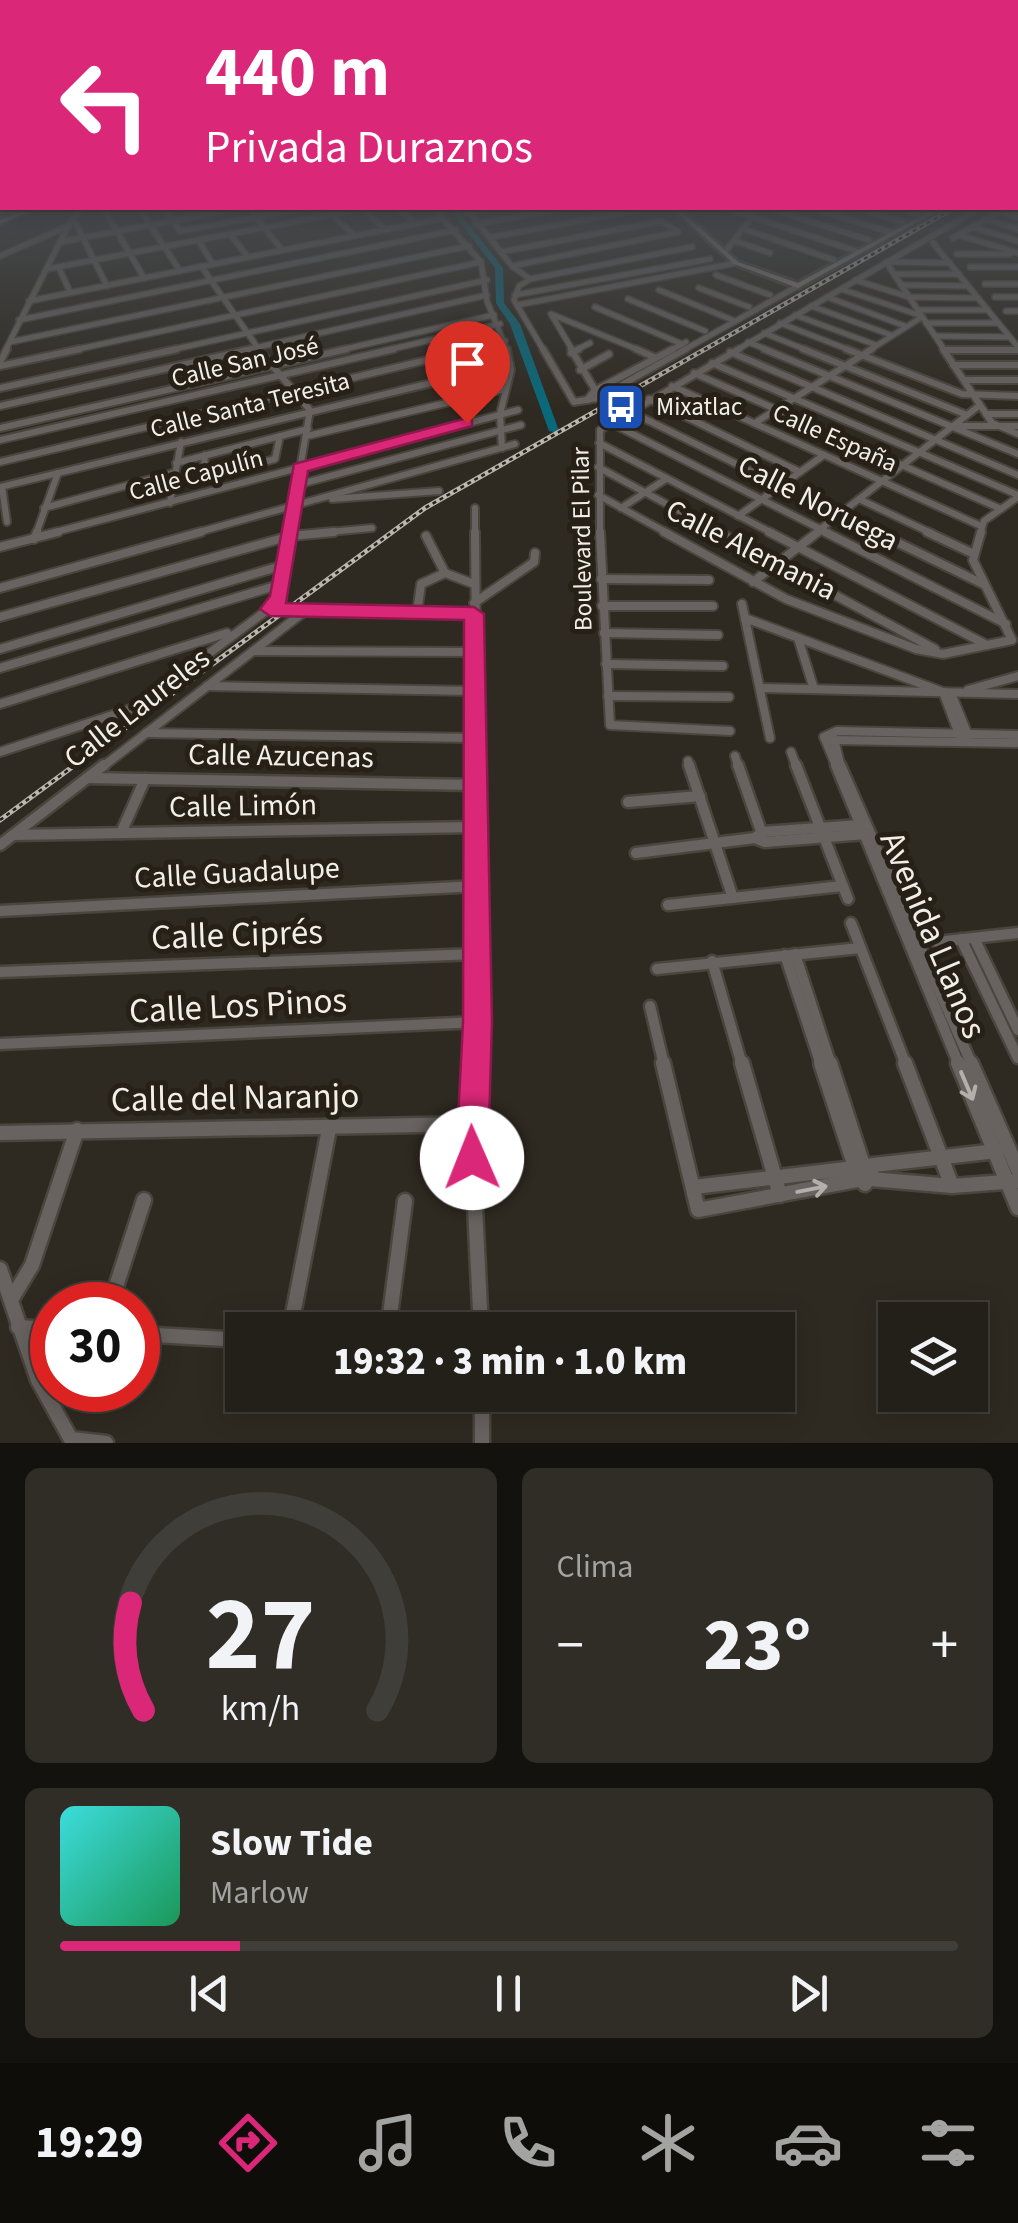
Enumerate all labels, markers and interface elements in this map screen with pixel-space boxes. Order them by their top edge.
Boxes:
text: 440 m [205,23,390,123]
icon: left [40,40,170,170]
text: Privada Duraznos [205,116,533,180]
pin [425,321,510,424]
street label: Calle San José [168,328,322,396]
icon: arrive [440,336,495,391]
street label: Calle Santa Teresita [147,363,353,447]
bus stop icon: Mixatlac [595,381,647,433]
place label: Mixatlac [656,389,742,425]
street label: Calle España [767,394,903,482]
street label: Calle Capulín [125,440,267,510]
street label: Calle Noruega [730,444,906,562]
street label: Boulevard El Pilar [562,446,602,631]
street label: Calle Alemania [658,489,844,611]
street label: Calle Laureles [55,637,219,779]
street label: Calle Azucenas [188,733,374,779]
street label: Calle Limón [169,783,317,829]
street label: Avenida Llanos [867,824,999,1046]
street label: Calle Guadalupe [133,846,341,900]
street label: Calle Ciprés [150,907,324,963]
street label: Calle Los Pinos [128,975,348,1037]
one-way arrow [959,1070,977,1100]
street label: Calle del Naranjo [110,1071,360,1125]
position arrow [420,1106,524,1210]
one-way arrow [795,1179,828,1198]
speed limit sign: 30 [30,1282,160,1412]
map controls [878,1302,988,1412]
button: layers [878,1302,988,1412]
text: 19:32 · 3 min · 1.0 km [333,1335,687,1389]
text: Clima [557,1544,633,1590]
text: 27 [206,1562,316,1710]
text: 23° [703,1592,811,1699]
text: − [557,1607,584,1685]
text: + [931,1607,958,1685]
text: km/h [221,1683,300,1734]
text: Slow Tide [210,1816,373,1870]
text: Marlow [210,1870,309,1916]
icon: previous [182,1966,237,2021]
icon: pause [481,1966,536,2021]
icon: next [781,1966,836,2021]
icon: directions [213,2108,283,2178]
icon: music [353,2108,423,2178]
icon: phone [493,2108,563,2178]
icon: climate [633,2108,703,2178]
icon: car [773,2108,843,2178]
icon: filters [913,2108,983,2178]
text: 19:29 [35,2111,144,2175]

